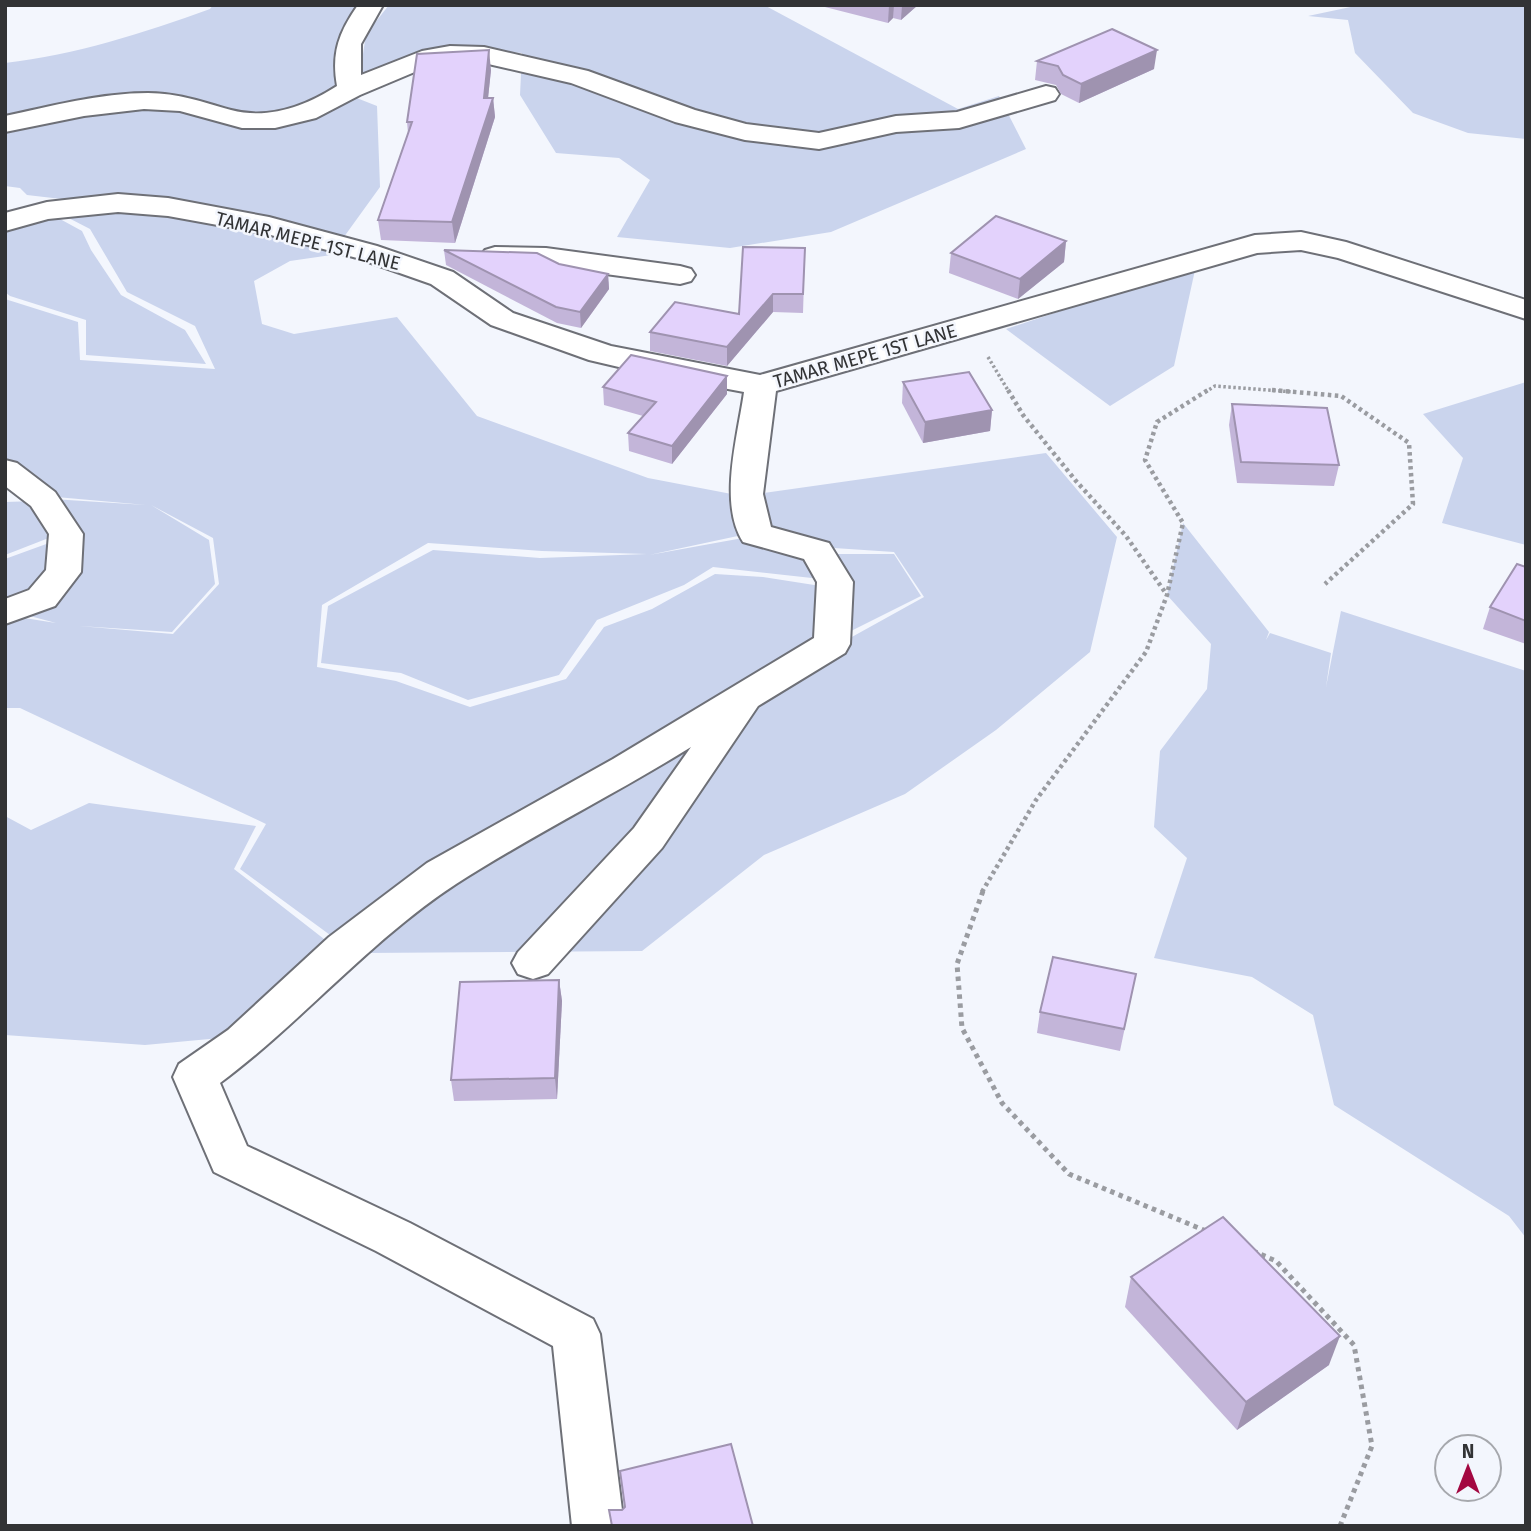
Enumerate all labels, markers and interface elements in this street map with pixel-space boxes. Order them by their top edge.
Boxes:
street label: TAMAR MEPE 1ST LANE [213,207,403,275]
street label: TAMAR MEPE 1ST LANE [771,319,959,393]
north arrow [1433,1433,1503,1503]
text: N [1462,1440,1474,1463]

